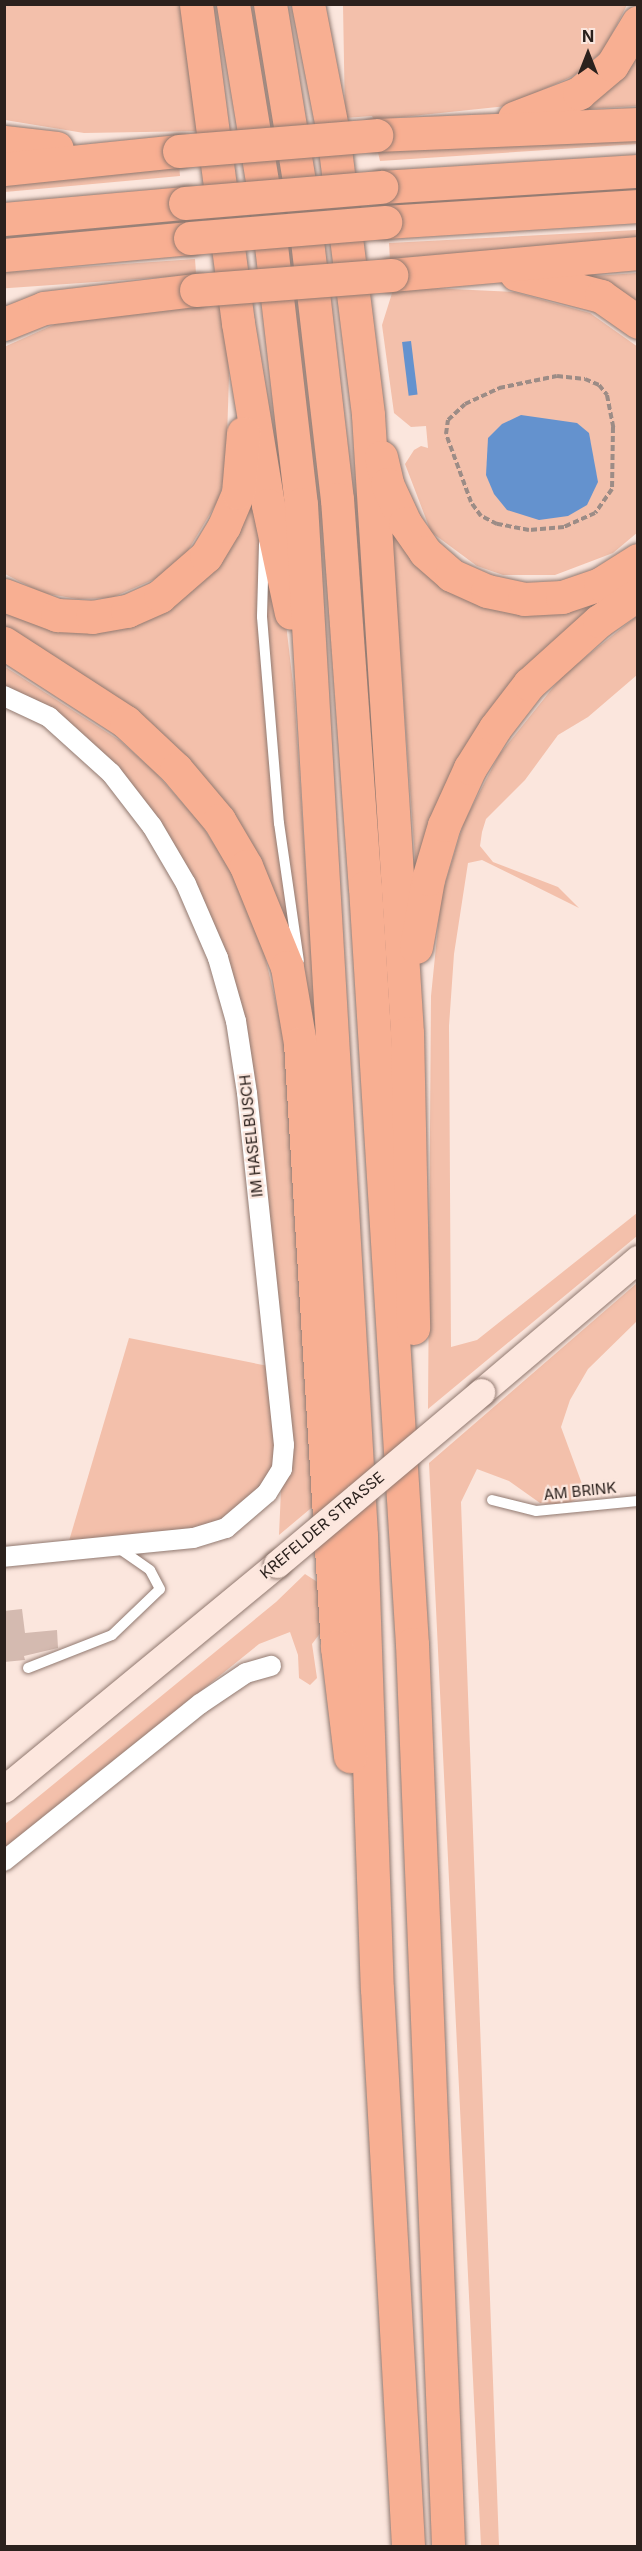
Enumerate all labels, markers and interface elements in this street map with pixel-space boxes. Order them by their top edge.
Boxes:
north arrow [558,24,618,84]
text: N [582,26,594,46]
street label: IM HASELBUSCH [236,1074,266,1198]
street label: KREFELDER STRASSE [256,1468,388,1582]
street label: AM BRINK [543,1478,617,1504]

